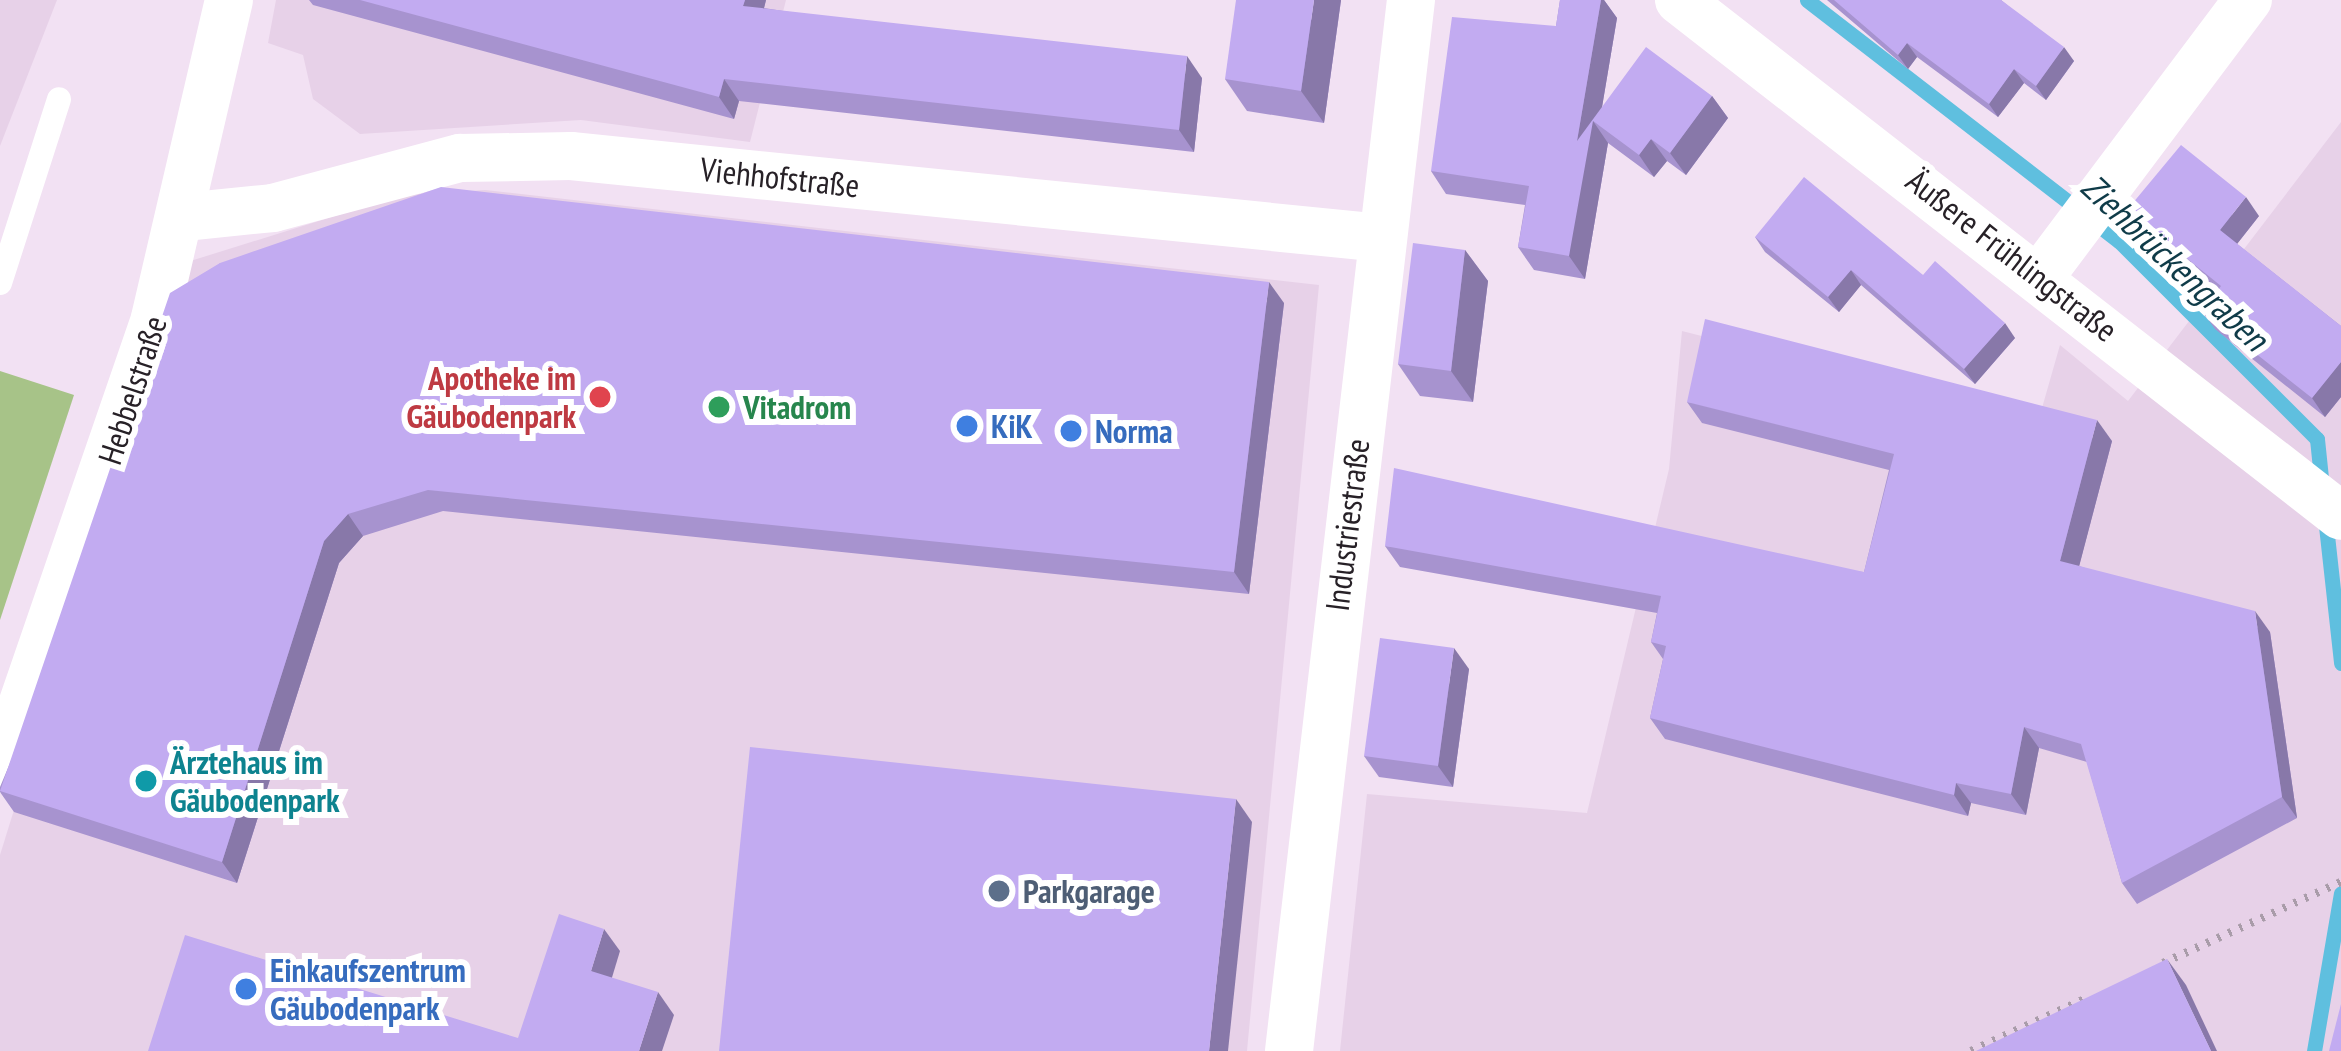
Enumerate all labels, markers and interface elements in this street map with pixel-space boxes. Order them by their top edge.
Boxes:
street label: Viehhofstraße [699,149,861,205]
street label: Äußere Frühlingstraße [1899,160,2125,350]
water label: Ziehbrückengraben [2073,165,2277,359]
street label: Hebbelstraße [89,311,175,469]
place label: Apotheke im Gäubodenpark [407,358,576,436]
marker: Apotheke im Gäubodenpark [587,384,613,410]
place label: Vitadrom [743,387,851,427]
marker: Vitadrom [706,394,732,420]
place label: KiK [991,406,1033,446]
place label: Norma [1095,411,1173,451]
marker: KiK [954,413,980,439]
marker: Norma [1058,418,1084,444]
street label: Industriestraße [1317,437,1377,613]
place label: Ärztehaus im Gäubodenpark [170,742,339,820]
marker: Ärztehaus im Gäubodenpark [133,768,159,794]
place label: Parkgarage [1023,871,1155,911]
marker: Parkgarage [986,878,1012,904]
place label: Einkaufszentrum Gäubodenpark [270,950,466,1028]
marker: Einkaufszentrum Gäubodenpark [233,976,259,1002]

